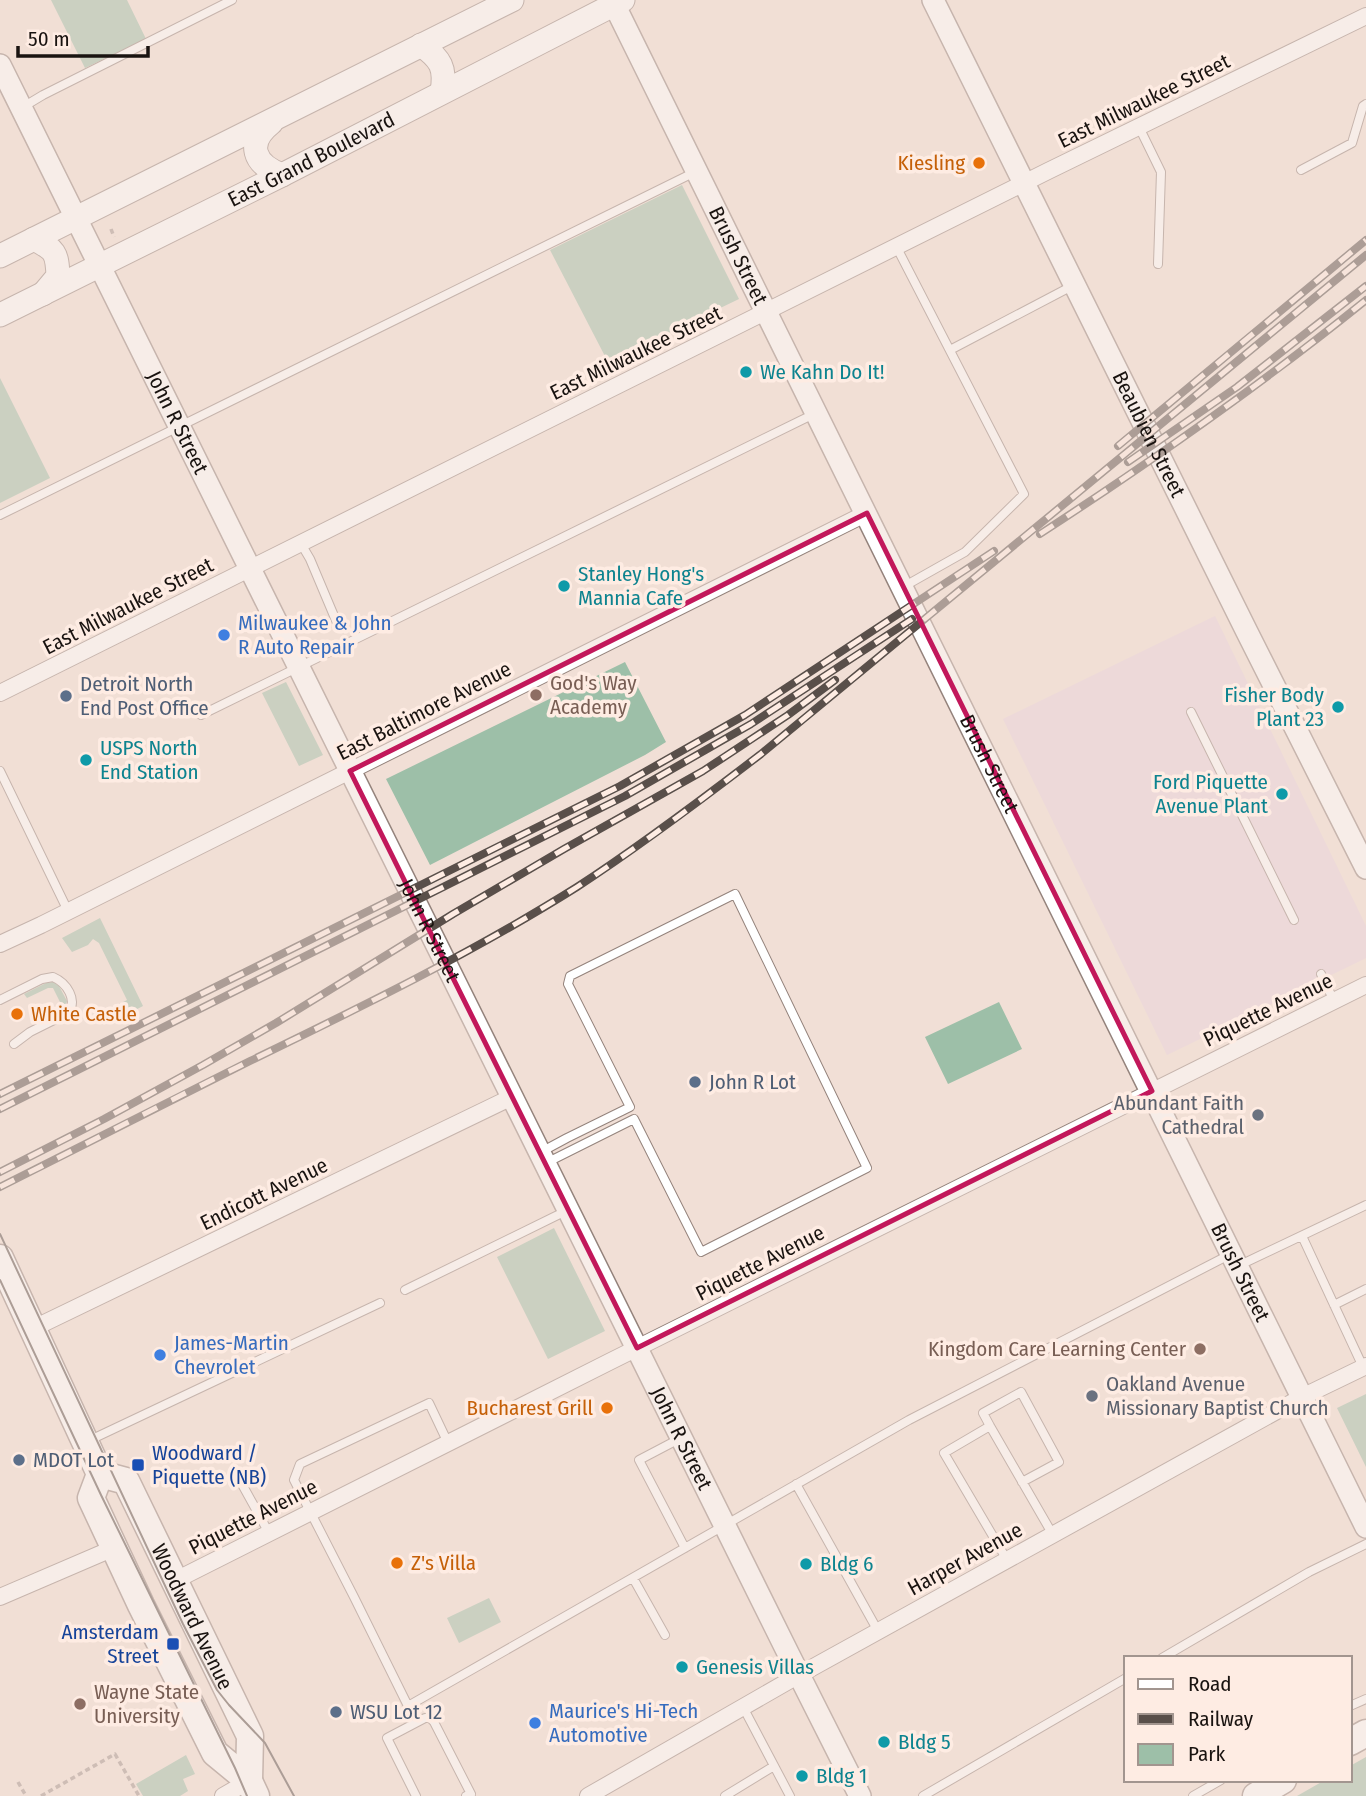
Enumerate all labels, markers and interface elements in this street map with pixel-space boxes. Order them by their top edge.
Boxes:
scale bar [18,14,147,58]
text: 50 m [28,26,70,52]
street label: East Milwaukee Street [1054,48,1234,154]
street label: East Grand Boulevard [224,106,399,213]
place label: Kiesling [897,150,965,176]
marker: Kiesling [971,155,987,171]
street label: Brush Street [703,202,773,309]
street label: East Milwaukee Street [546,300,726,406]
place label: We Kahn Do It! [760,359,885,385]
marker: We Kahn Do It! [738,364,754,380]
street label: John R Street [141,367,214,478]
street label: Beaubien Street [1107,367,1191,502]
street label: East Milwaukee Street [38,552,218,660]
place label: Stanley Hong's Mannia Cafe [578,561,704,611]
marker: Stanley Hong's Mannia Cafe [556,578,572,594]
place label: Milwaukee & John R Auto Repair [238,610,392,660]
marker: Milwaukee & John R Auto Repair [216,627,232,643]
street label: East Baltimore Avenue [332,656,516,766]
place label: God's Way Academy [550,670,637,720]
place label: Detroit North End Post Office [80,671,209,721]
place label: Fisher Body Plant 23 [1224,682,1325,732]
marker: God's Way Academy [528,687,544,703]
marker: Detroit North End Post Office [58,688,74,704]
marker: Fisher Body Plant 23 [1330,699,1346,715]
street label: Brush Street [954,710,1025,818]
place label: USPS North End Station [100,735,199,785]
marker: USPS North End Station [78,752,94,768]
place label: Ford Piquette Avenue Plant [1153,769,1268,819]
marker: Ford Piquette Avenue Plant [1274,786,1290,802]
street label: John R Street [393,874,466,986]
street label: Piquette Avenue [1199,967,1337,1053]
place label: White Castle [31,1001,137,1027]
marker: White Castle [9,1006,25,1022]
place label: John R Lot [709,1069,796,1095]
marker: John R Lot [687,1074,703,1090]
place label: Abundant Faith Cathedral [1114,1090,1244,1140]
marker: Abundant Faith Cathedral [1250,1107,1266,1123]
street label: Endicott Avenue [196,1152,332,1236]
street label: Piquette Avenue [691,1219,829,1307]
street label: Brush Street [1205,1219,1276,1326]
place label: James-Martin Chevrolet [174,1330,289,1380]
place label: Kingdom Care Learning Center [928,1336,1187,1362]
marker: Kingdom Care Learning Center [1192,1341,1208,1357]
marker: James-Martin Chevrolet [152,1347,168,1363]
place label: Oakland Avenue Missionary Baptist Church [1106,1371,1328,1421]
street label: John R Street [645,1382,718,1494]
marker: Oakland Avenue Missionary Baptist Church [1084,1388,1100,1404]
place label: Bucharest Grill [467,1395,593,1421]
marker: Bucharest Grill [599,1400,615,1416]
place label: Woodward / Piquette (NB) [152,1440,266,1490]
place label: MDOT Lot [33,1447,114,1473]
marker: MDOT Lot [11,1452,27,1468]
marker: Woodward / Piquette (NB) [130,1457,146,1473]
street label: Piquette Avenue [184,1473,322,1561]
street label: Harper Avenue [903,1517,1027,1601]
street label: Woodward Avenue [146,1540,238,1694]
place label: Z's Villa [411,1550,476,1576]
place label: Bldg 6 [820,1551,873,1577]
marker: Z's Villa [389,1555,405,1571]
marker: Bldg 6 [798,1556,814,1572]
place label: Amsterdam Street [61,1619,159,1669]
marker: Amsterdam Street [165,1636,181,1652]
place label: Genesis Villas [696,1654,814,1680]
legend [1124,1656,1352,1782]
marker: Genesis Villas [674,1659,690,1675]
text: Road [1188,1671,1232,1697]
place label: Wayne State University [94,1679,199,1729]
marker: Wayne State University [72,1696,88,1712]
place label: Maurice's Hi-Tech Automotive [549,1698,698,1748]
place label: WSU Lot 12 [350,1699,442,1725]
marker: WSU Lot 12 [328,1704,344,1720]
text: Railway [1188,1706,1254,1732]
marker: Maurice's Hi-Tech Automotive [527,1715,543,1731]
place label: Bldg 5 [898,1729,951,1755]
marker: Bldg 5 [876,1734,892,1750]
text: Park [1188,1741,1226,1767]
place label: Bldg 1 [816,1763,867,1789]
marker: Bldg 1 [794,1768,810,1784]

